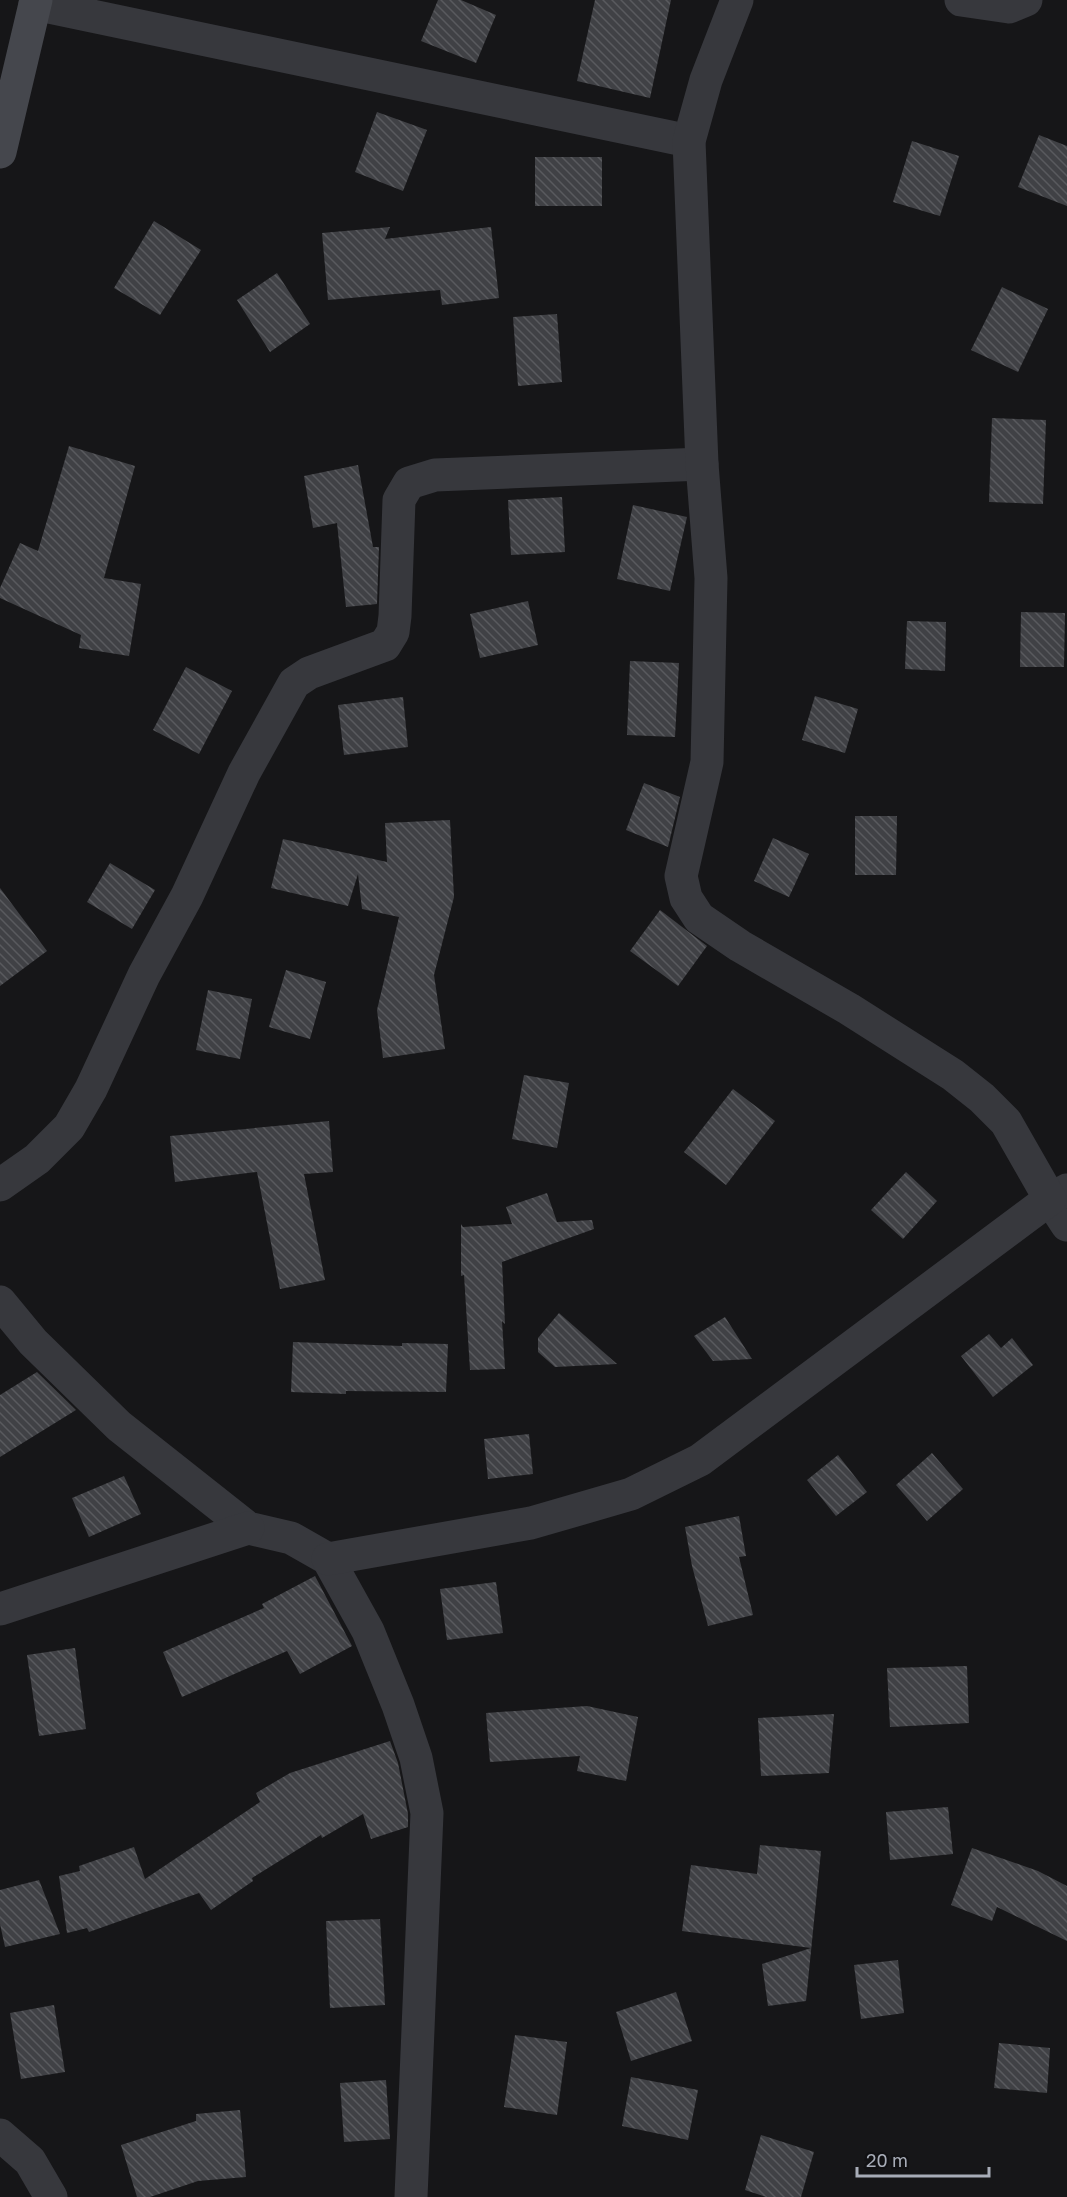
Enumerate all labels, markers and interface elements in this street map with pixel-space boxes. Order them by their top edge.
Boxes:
scale bar [857,2140,989,2178]
text: 20 m [866,2149,908,2171]

